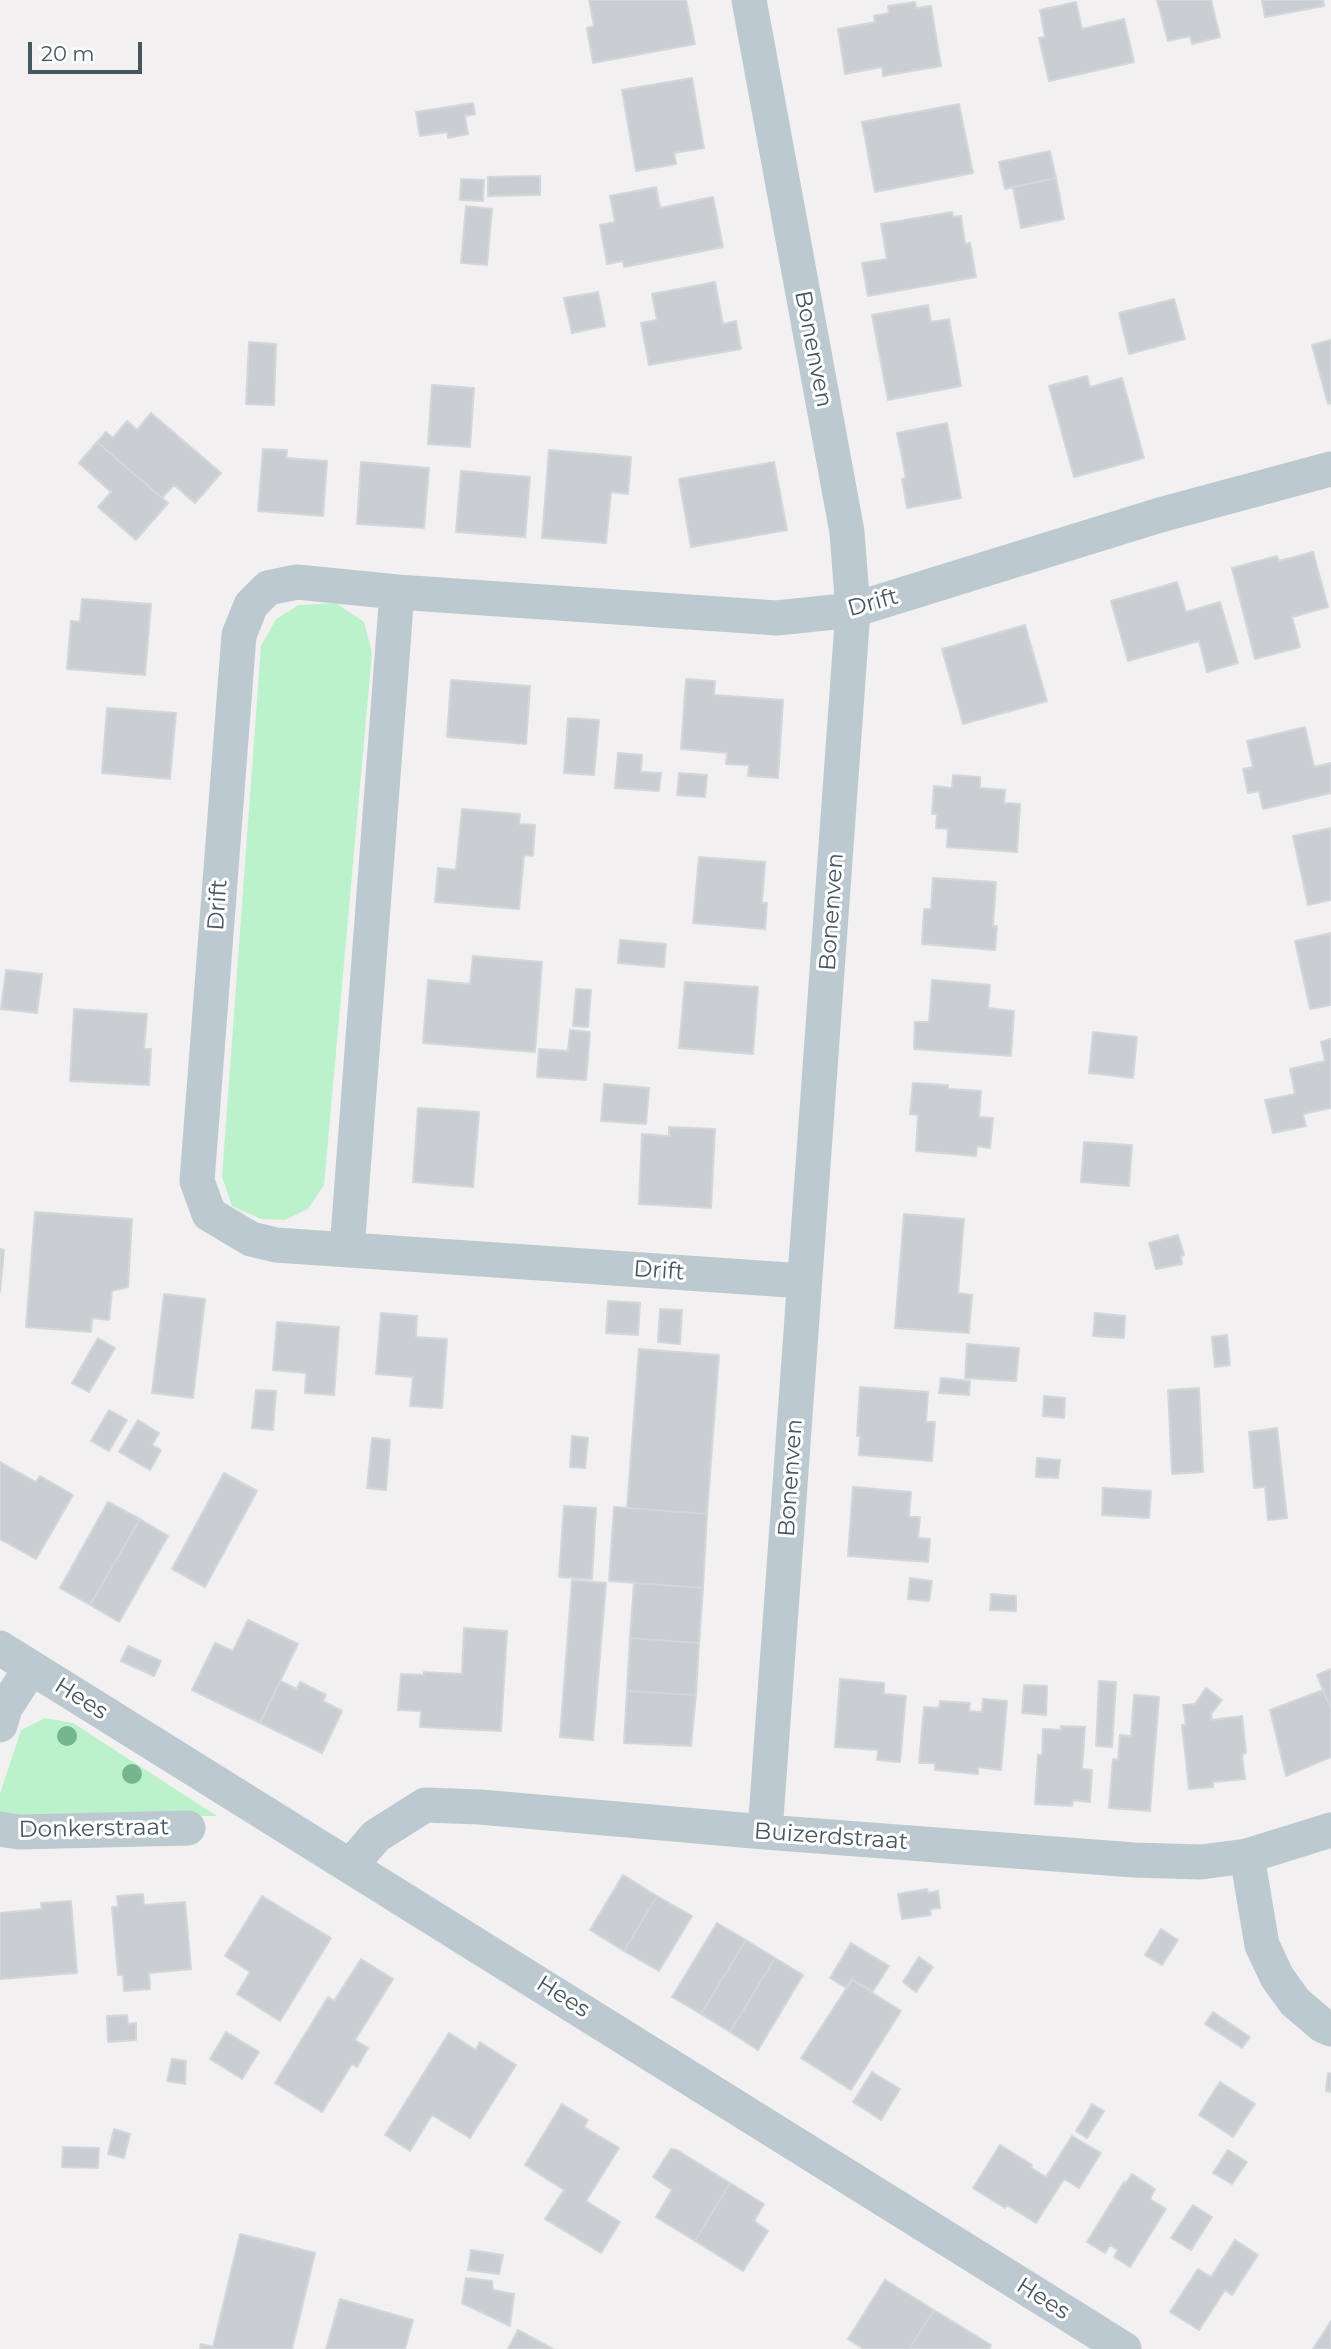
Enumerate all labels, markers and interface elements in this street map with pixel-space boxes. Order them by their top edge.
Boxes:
scale bar [32,28,145,72]
text: 20 m [41,41,95,66]
street label: Bonenven [788,288,838,410]
street label: Drift [845,583,901,623]
street label: Bonenven [814,852,850,972]
street label: Drift [202,878,234,932]
street label: Drift [632,1255,686,1287]
street label: Bonenven [773,1418,809,1538]
street label: Hees [49,1672,113,1726]
street label: Donkerstraat [18,1814,170,1844]
street label: Buizerdstraat [753,1818,909,1856]
street label: Hees [531,1970,595,2024]
street label: Hees [1011,2272,1075,2326]

